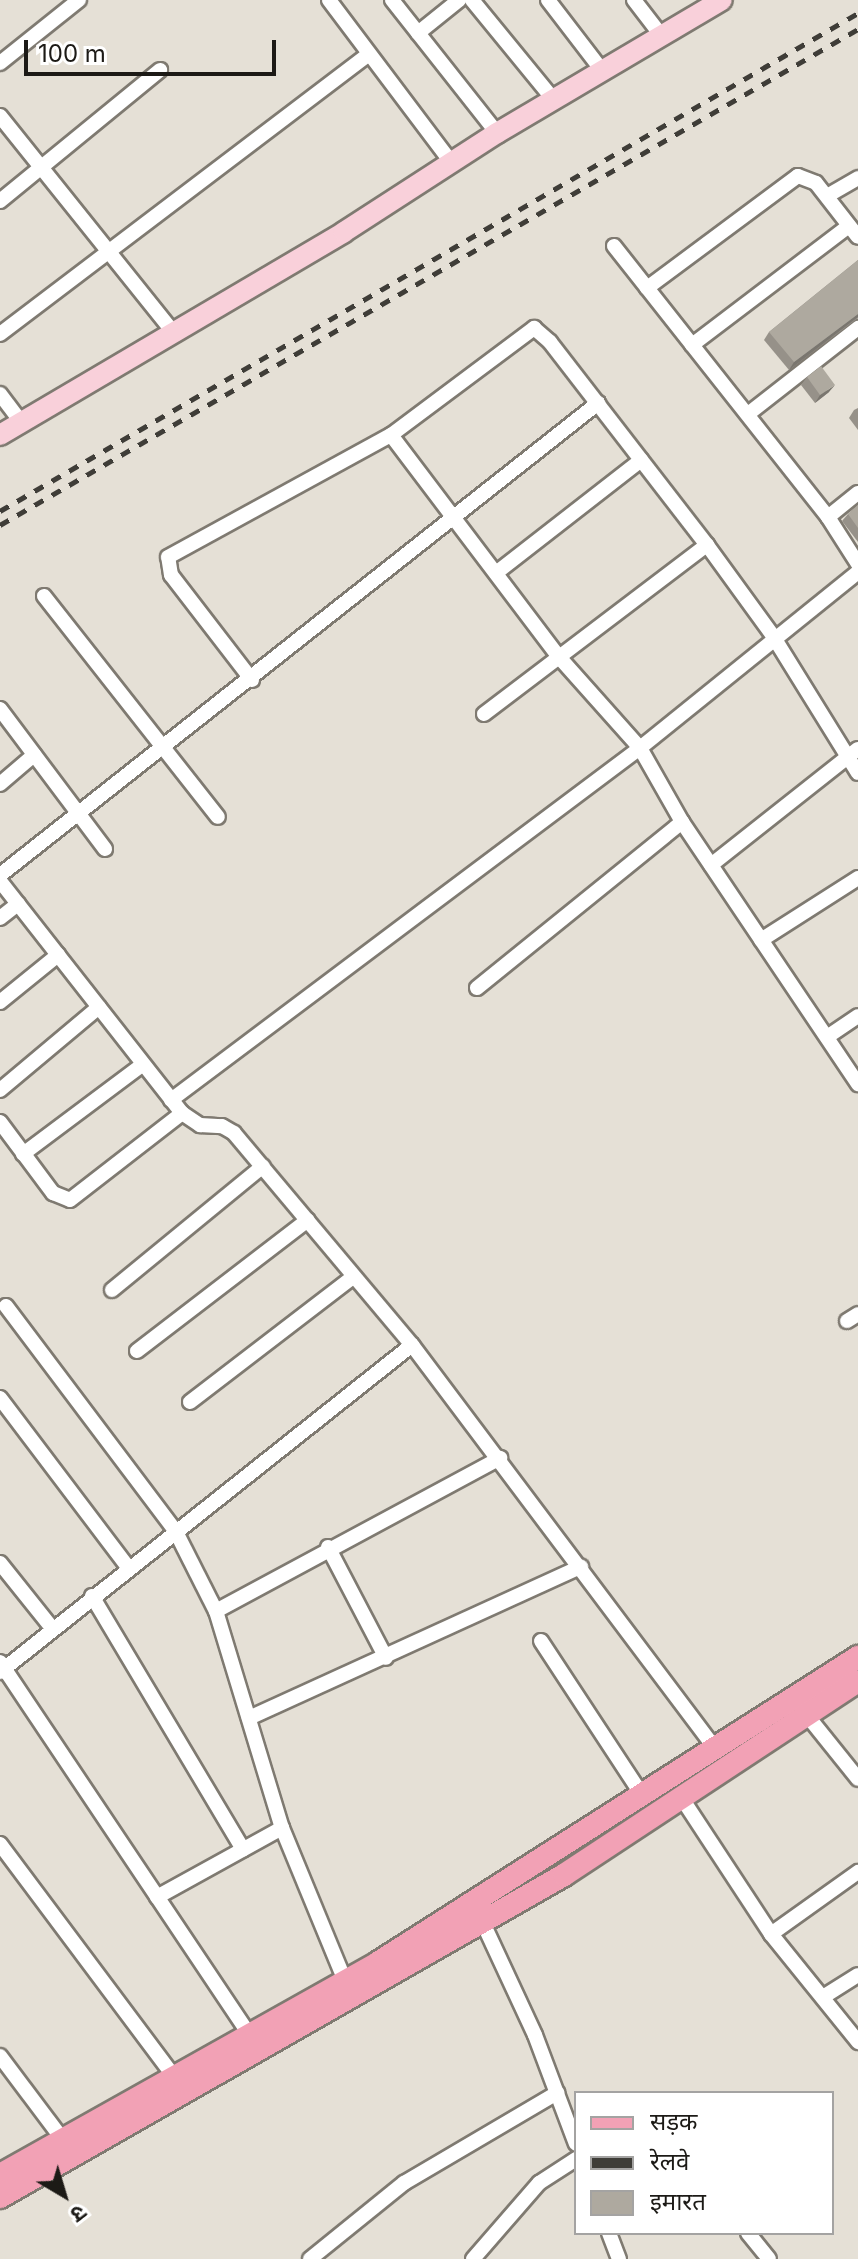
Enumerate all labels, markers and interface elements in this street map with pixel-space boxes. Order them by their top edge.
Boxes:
scale bar [28,24,280,74]
text: 100 m [38,39,106,68]
legend [574,2091,834,2235]
text: सड़क [650,2107,698,2136]
text: रेलवे [650,2147,689,2176]
north arrow [24,2155,104,2235]
text: इमारत [650,2187,706,2216]
text: उ [66,2200,92,2228]

